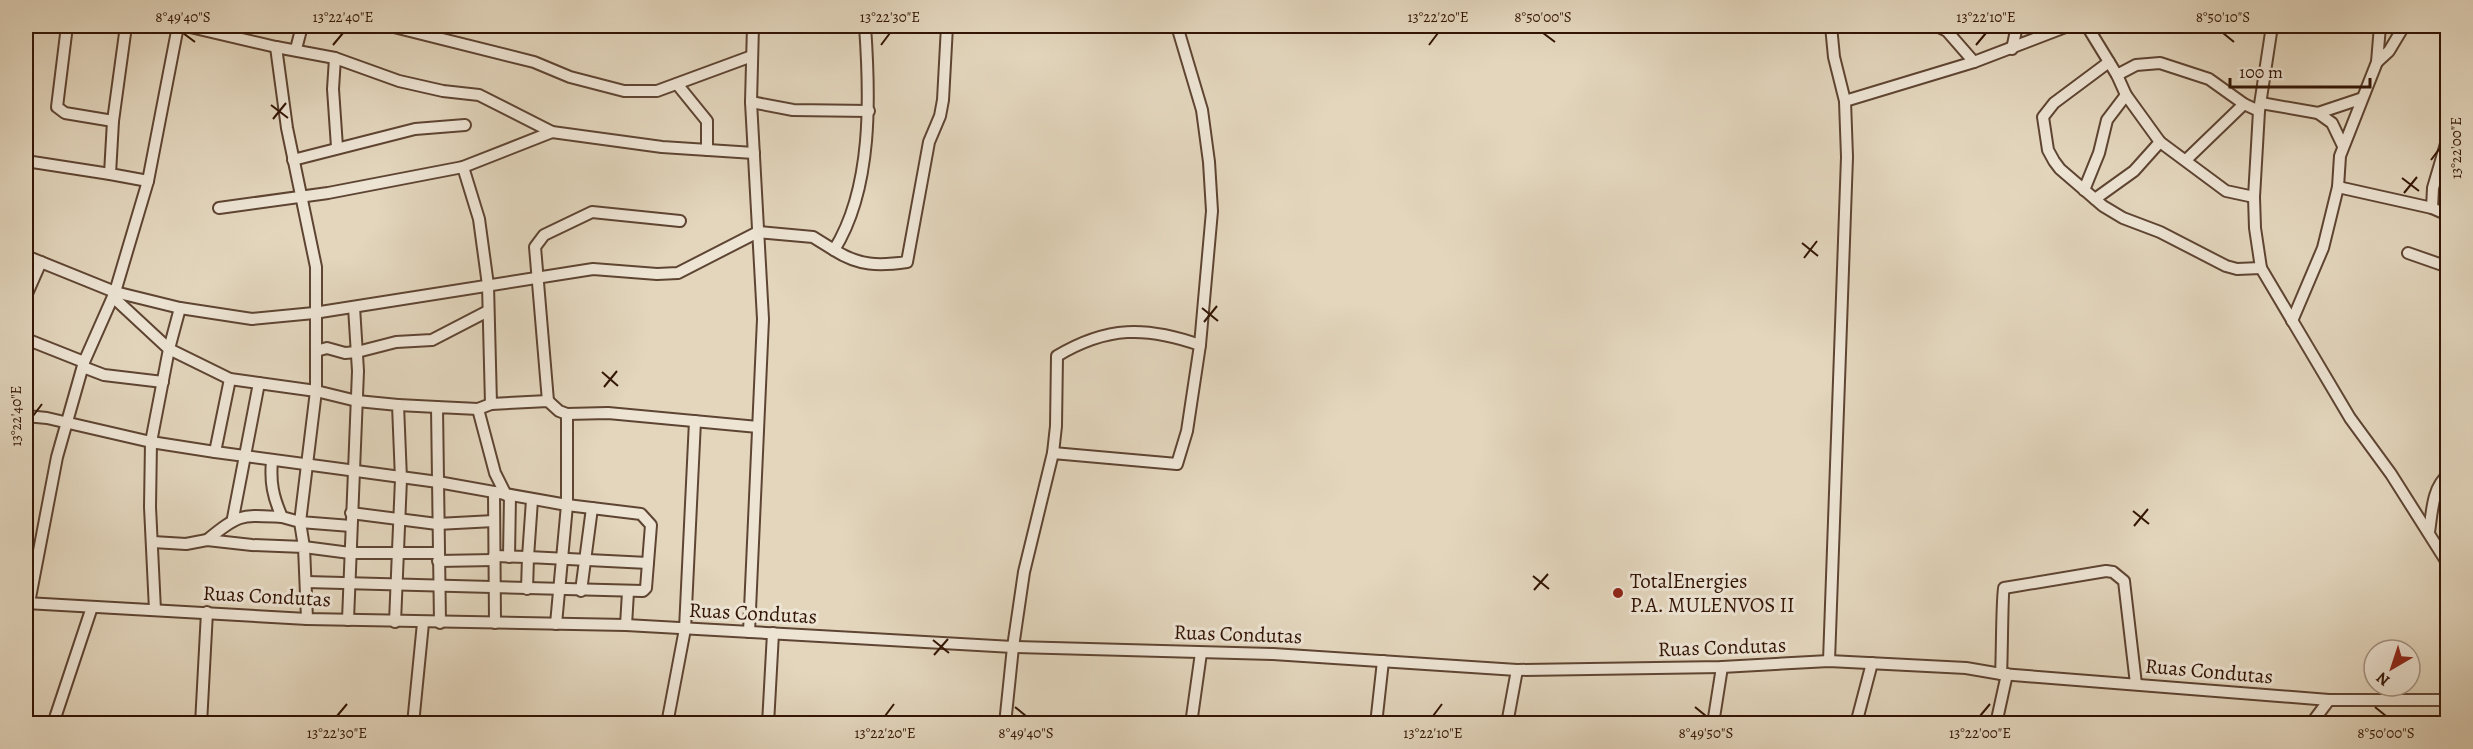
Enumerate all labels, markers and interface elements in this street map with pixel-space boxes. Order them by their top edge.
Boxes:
text: 8°49'40"S [155,7,211,27]
text: 13°22'40"E [313,7,373,27]
text: 13°22'30"E [860,7,920,27]
text: 13°22'20"E [1407,7,1469,27]
text: 8°50'00"S [1514,7,1572,27]
text: 13°22'10"E [1956,7,2016,27]
text: 8°50'10"S [2196,7,2250,27]
scale bar [2230,51,2370,89]
text: 100 m [2239,60,2283,84]
text: 13°22'00"E [2446,117,2466,179]
text: 13°22'40"E [6,386,26,446]
place label: TotalEnergies P.A. MULENVOS II [1630,567,1795,619]
street label: Ruas Condutas [202,579,332,613]
marker: TotalEnergies P.A. MULENVOS II [1611,586,1625,600]
street label: Ruas Condutas [688,596,818,630]
street label: Ruas Condutas [1173,618,1303,650]
street label: Ruas Condutas [1657,631,1787,663]
north arrow [2362,638,2422,698]
street label: Ruas Condutas [2144,651,2274,691]
text: N [2371,666,2395,691]
text: 13°22'30"E [307,723,367,743]
text: 13°22'20"E [854,723,916,743]
text: 8°49'40"S [998,723,1054,743]
text: 13°22'10"E [1403,723,1463,743]
text: 8°49'50"S [1679,723,1733,743]
text: 13°22'00"E [1949,723,2011,743]
text: 8°50'00"S [2357,723,2415,743]

